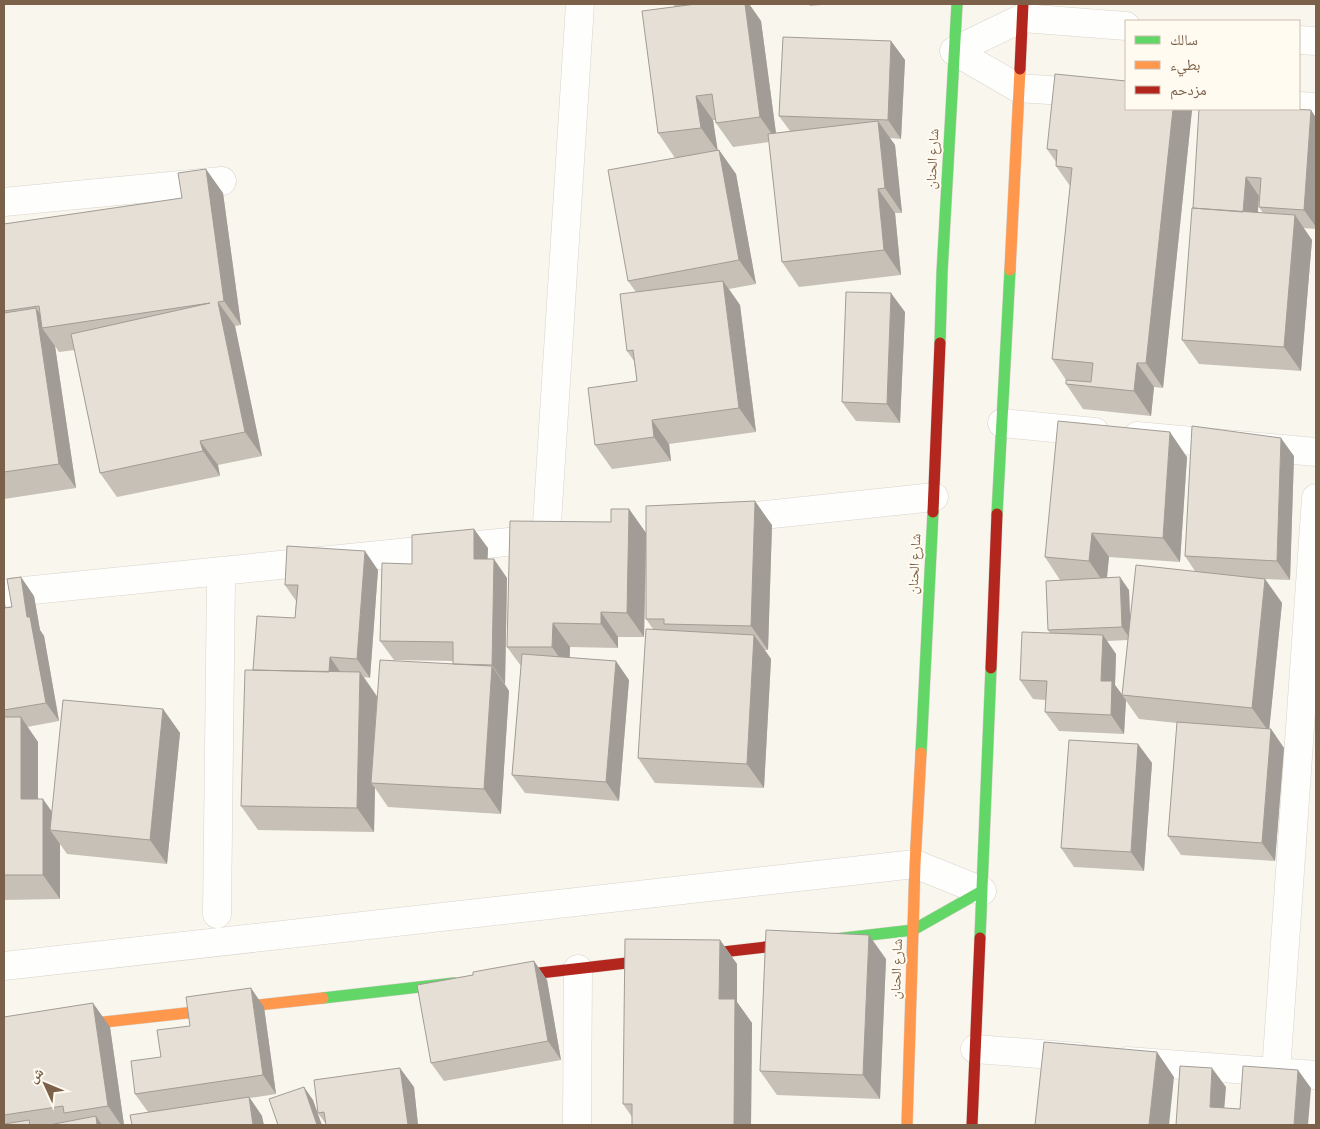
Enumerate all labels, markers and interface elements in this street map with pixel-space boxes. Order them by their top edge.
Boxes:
legend [1125,20,1300,110]
text: سالك [1170,30,1198,51]
text: بطيء [1170,55,1200,77]
text: مزدحم [1170,80,1207,101]
street label: شارع الحنان [921,128,945,190]
street label: شارع الحنان [903,533,927,595]
street label: شارع الحنان [886,938,908,1000]
north arrow [20,1059,70,1109]
text: ش [24,1063,49,1088]

